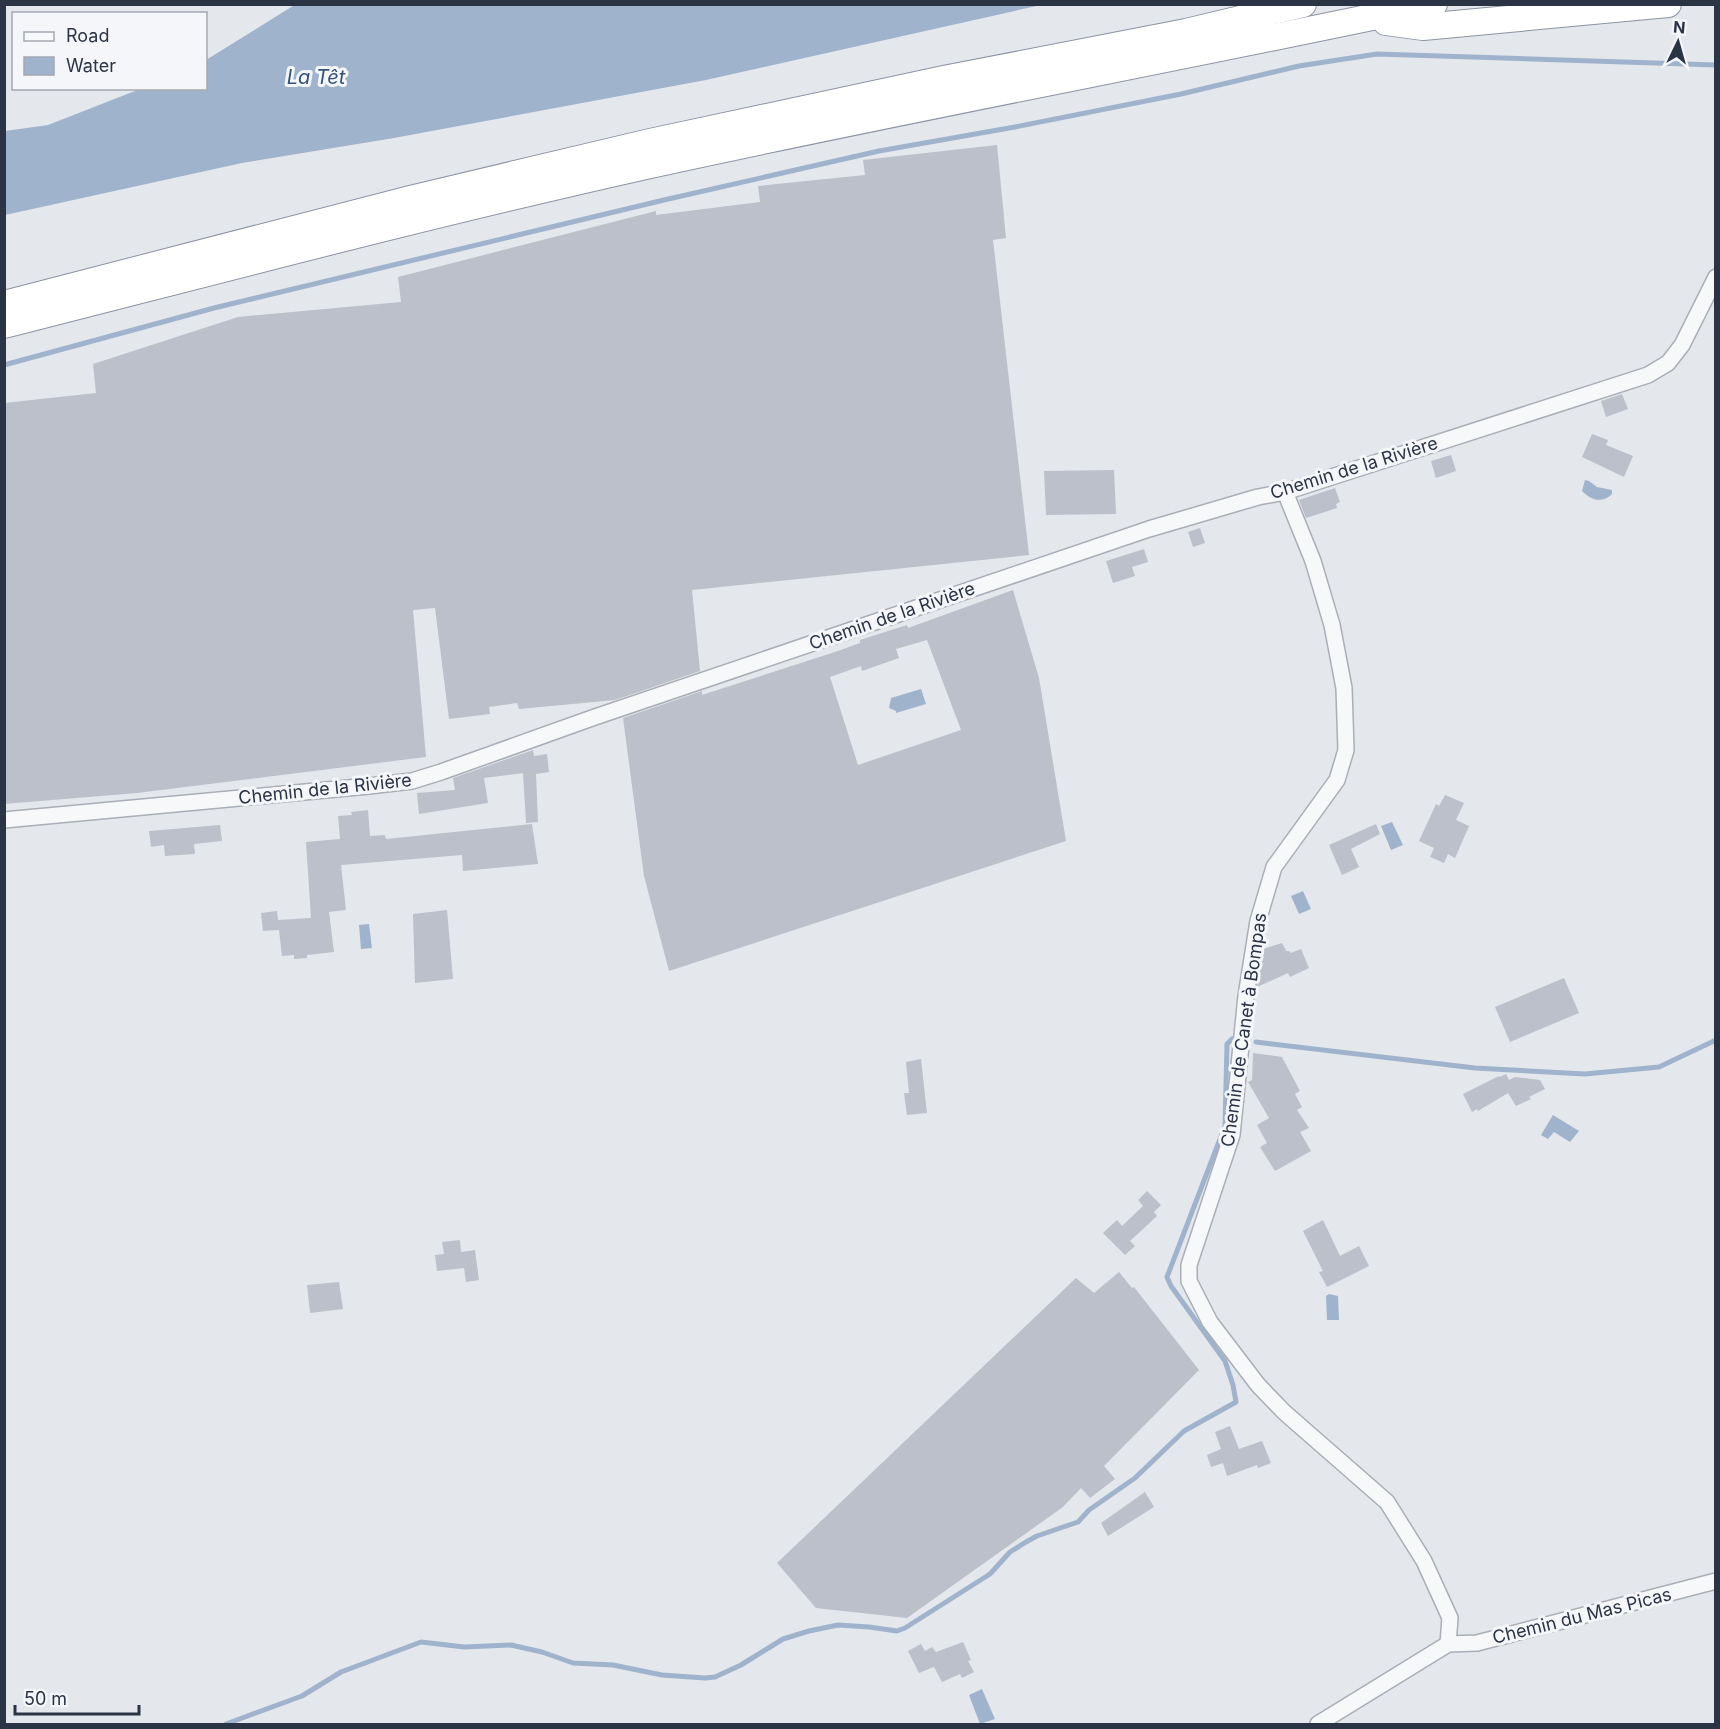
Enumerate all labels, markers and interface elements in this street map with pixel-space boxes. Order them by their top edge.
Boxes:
legend [12,12,207,90]
north arrow [1648,12,1708,72]
text: N [1672,17,1686,38]
text: Road [66,25,109,46]
text: Water [66,55,116,76]
water label: La Têt [287,65,346,89]
street label: Chemin de la Rivière [1268,432,1440,503]
street label: Chemin de la Rivière [806,577,978,654]
street label: Chemin de la Rivière [237,769,413,808]
street label: Chemin de Canet à Bompas [1217,911,1270,1148]
street label: Chemin du Mas Picas [1490,1583,1674,1648]
scale bar [15,1678,140,1716]
text: 50 m [24,1688,67,1709]

